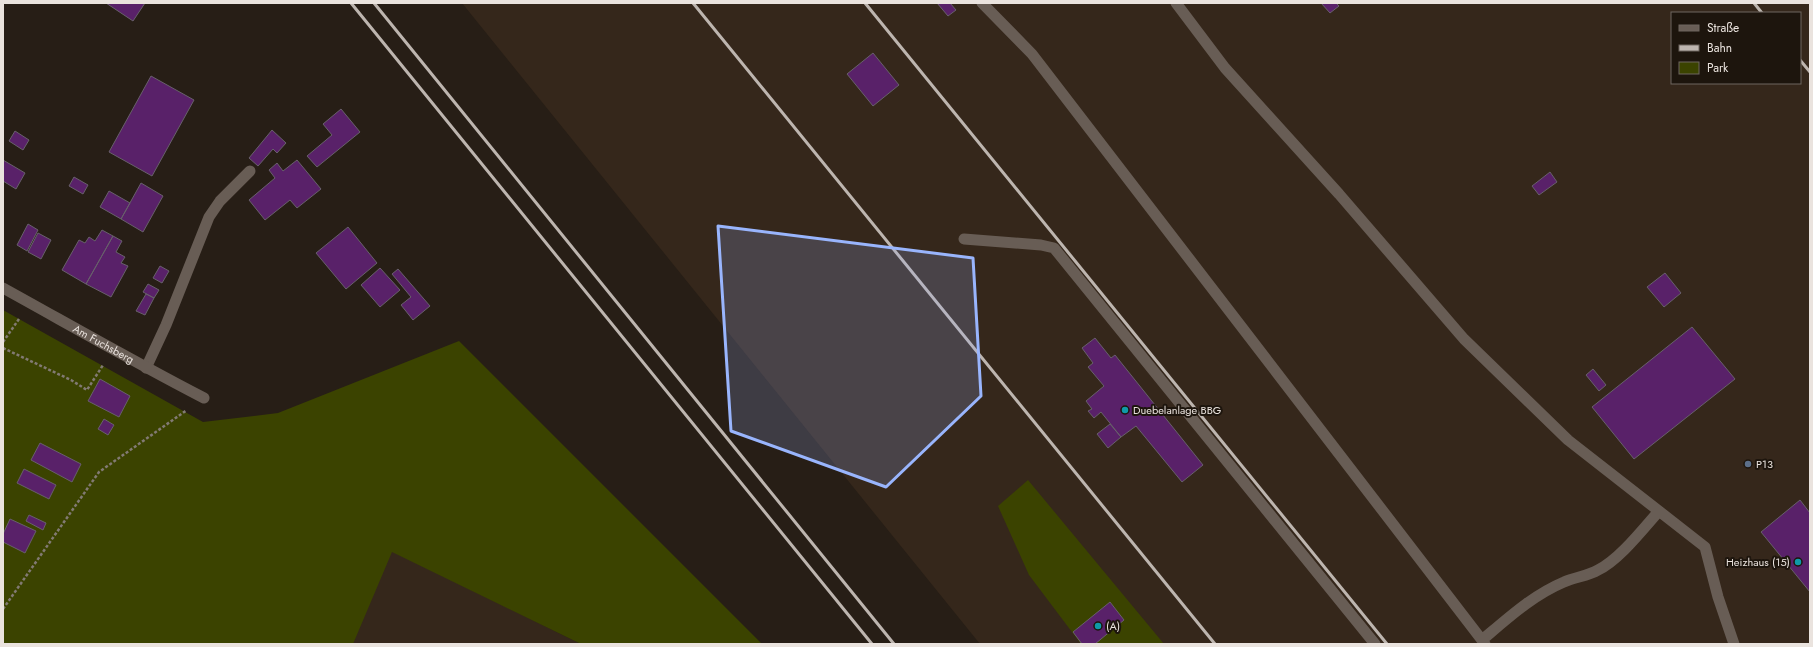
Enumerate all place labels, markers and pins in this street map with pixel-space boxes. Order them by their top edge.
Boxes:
place label: Duebelanlage BBG [1133,402,1222,418]
marker: Duebelanlage BBG [1120,405,1130,415]
place label: P13 [1756,456,1773,472]
marker: P13 [1743,459,1753,469]
place label: Heizhaus (15) [1726,554,1790,570]
marker: Heizhaus (15) [1793,557,1803,567]
place label: (A) [1106,618,1120,634]
marker: (A) [1093,621,1103,631]

